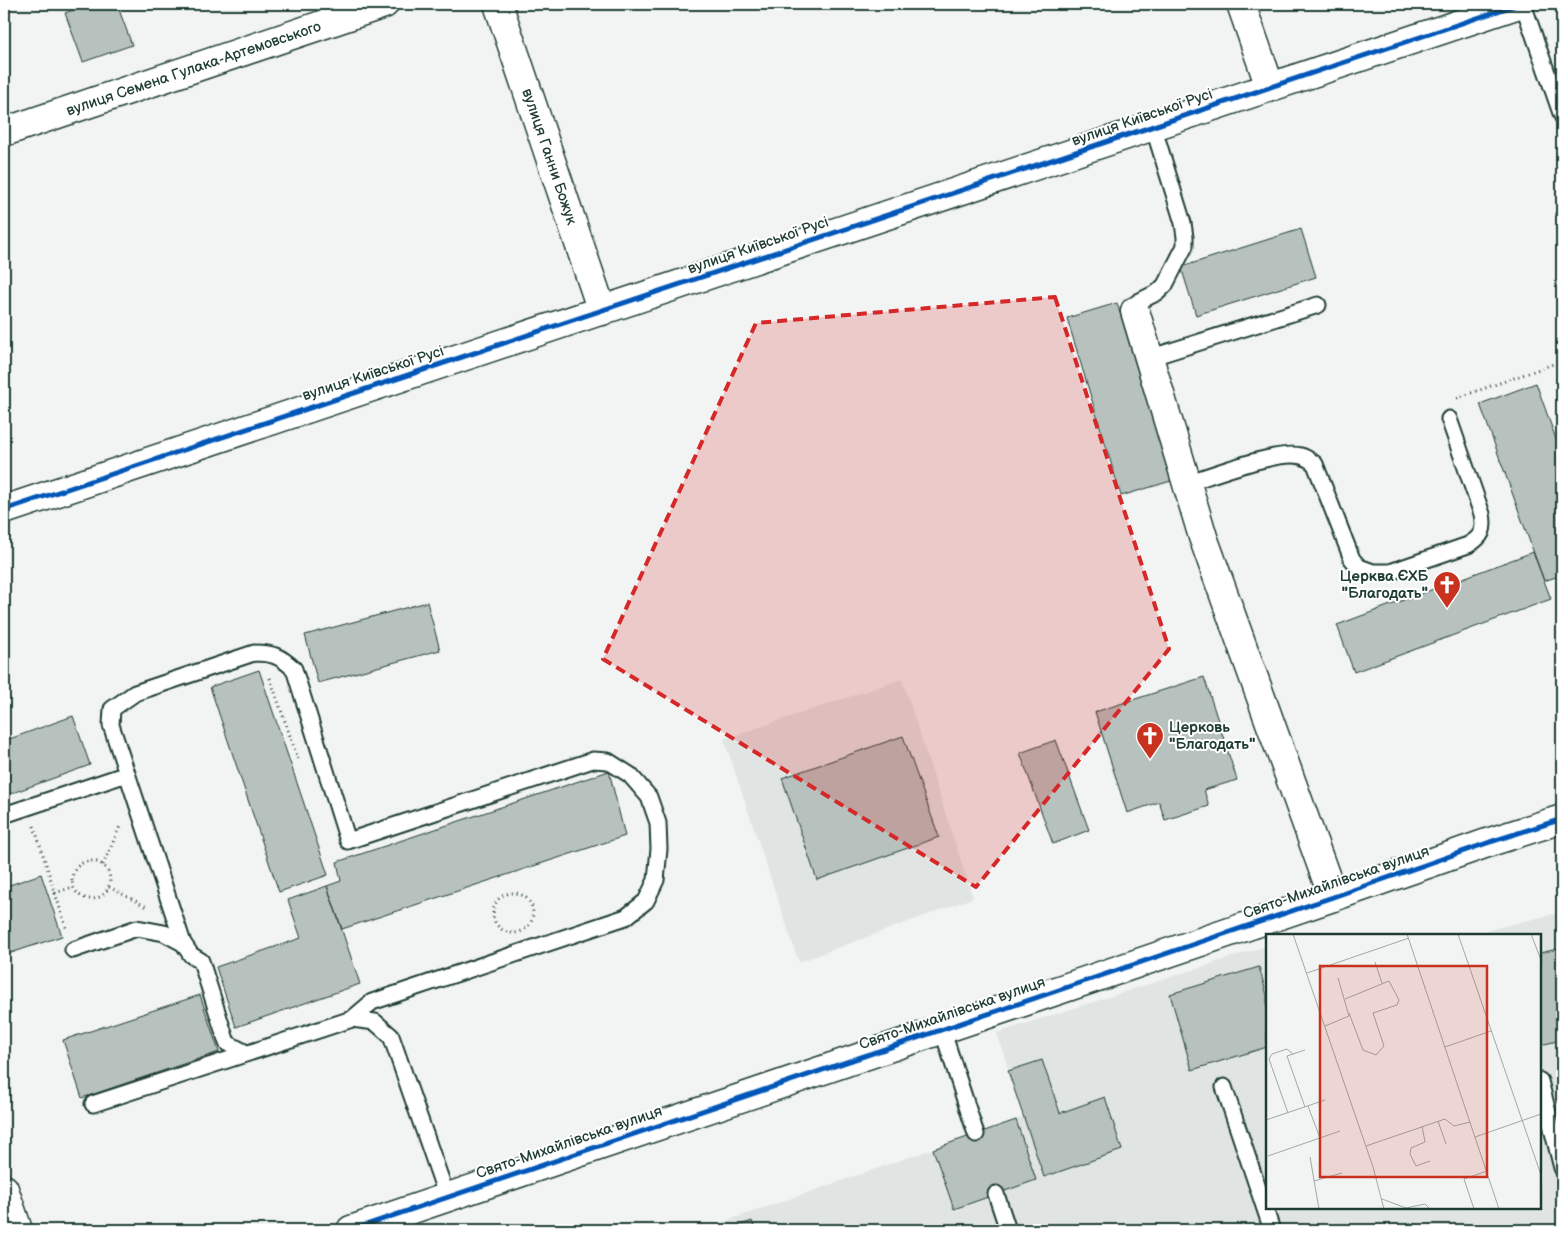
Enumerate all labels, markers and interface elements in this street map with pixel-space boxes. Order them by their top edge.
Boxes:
street label: вулиця Семена Гулака-Артемовського [64,17,324,120]
street label: вулиця Київської Русі [1069,84,1215,151]
street label: вулиця Ганни Божук [517,86,581,227]
street label: вулиця Київської Русі [685,212,831,279]
street label: вулиця Київської Русі [300,342,446,405]
place label: Церква ЄХБ "Благодать" [1340,567,1428,603]
church icon: Церква ЄХБ "Благодать" [1432,570,1462,609]
place label: Церковь "Благодать" [1169,718,1256,754]
church icon: Церковь "Благодать" [1135,721,1165,760]
street label: Свято-Михайлівська вулиця [1241,842,1432,923]
inset map [1266,934,1541,1209]
street label: Свято-Михайлівська вулиця [857,973,1048,1054]
street label: Свято-Михайлівська вулиця [474,1102,665,1183]

